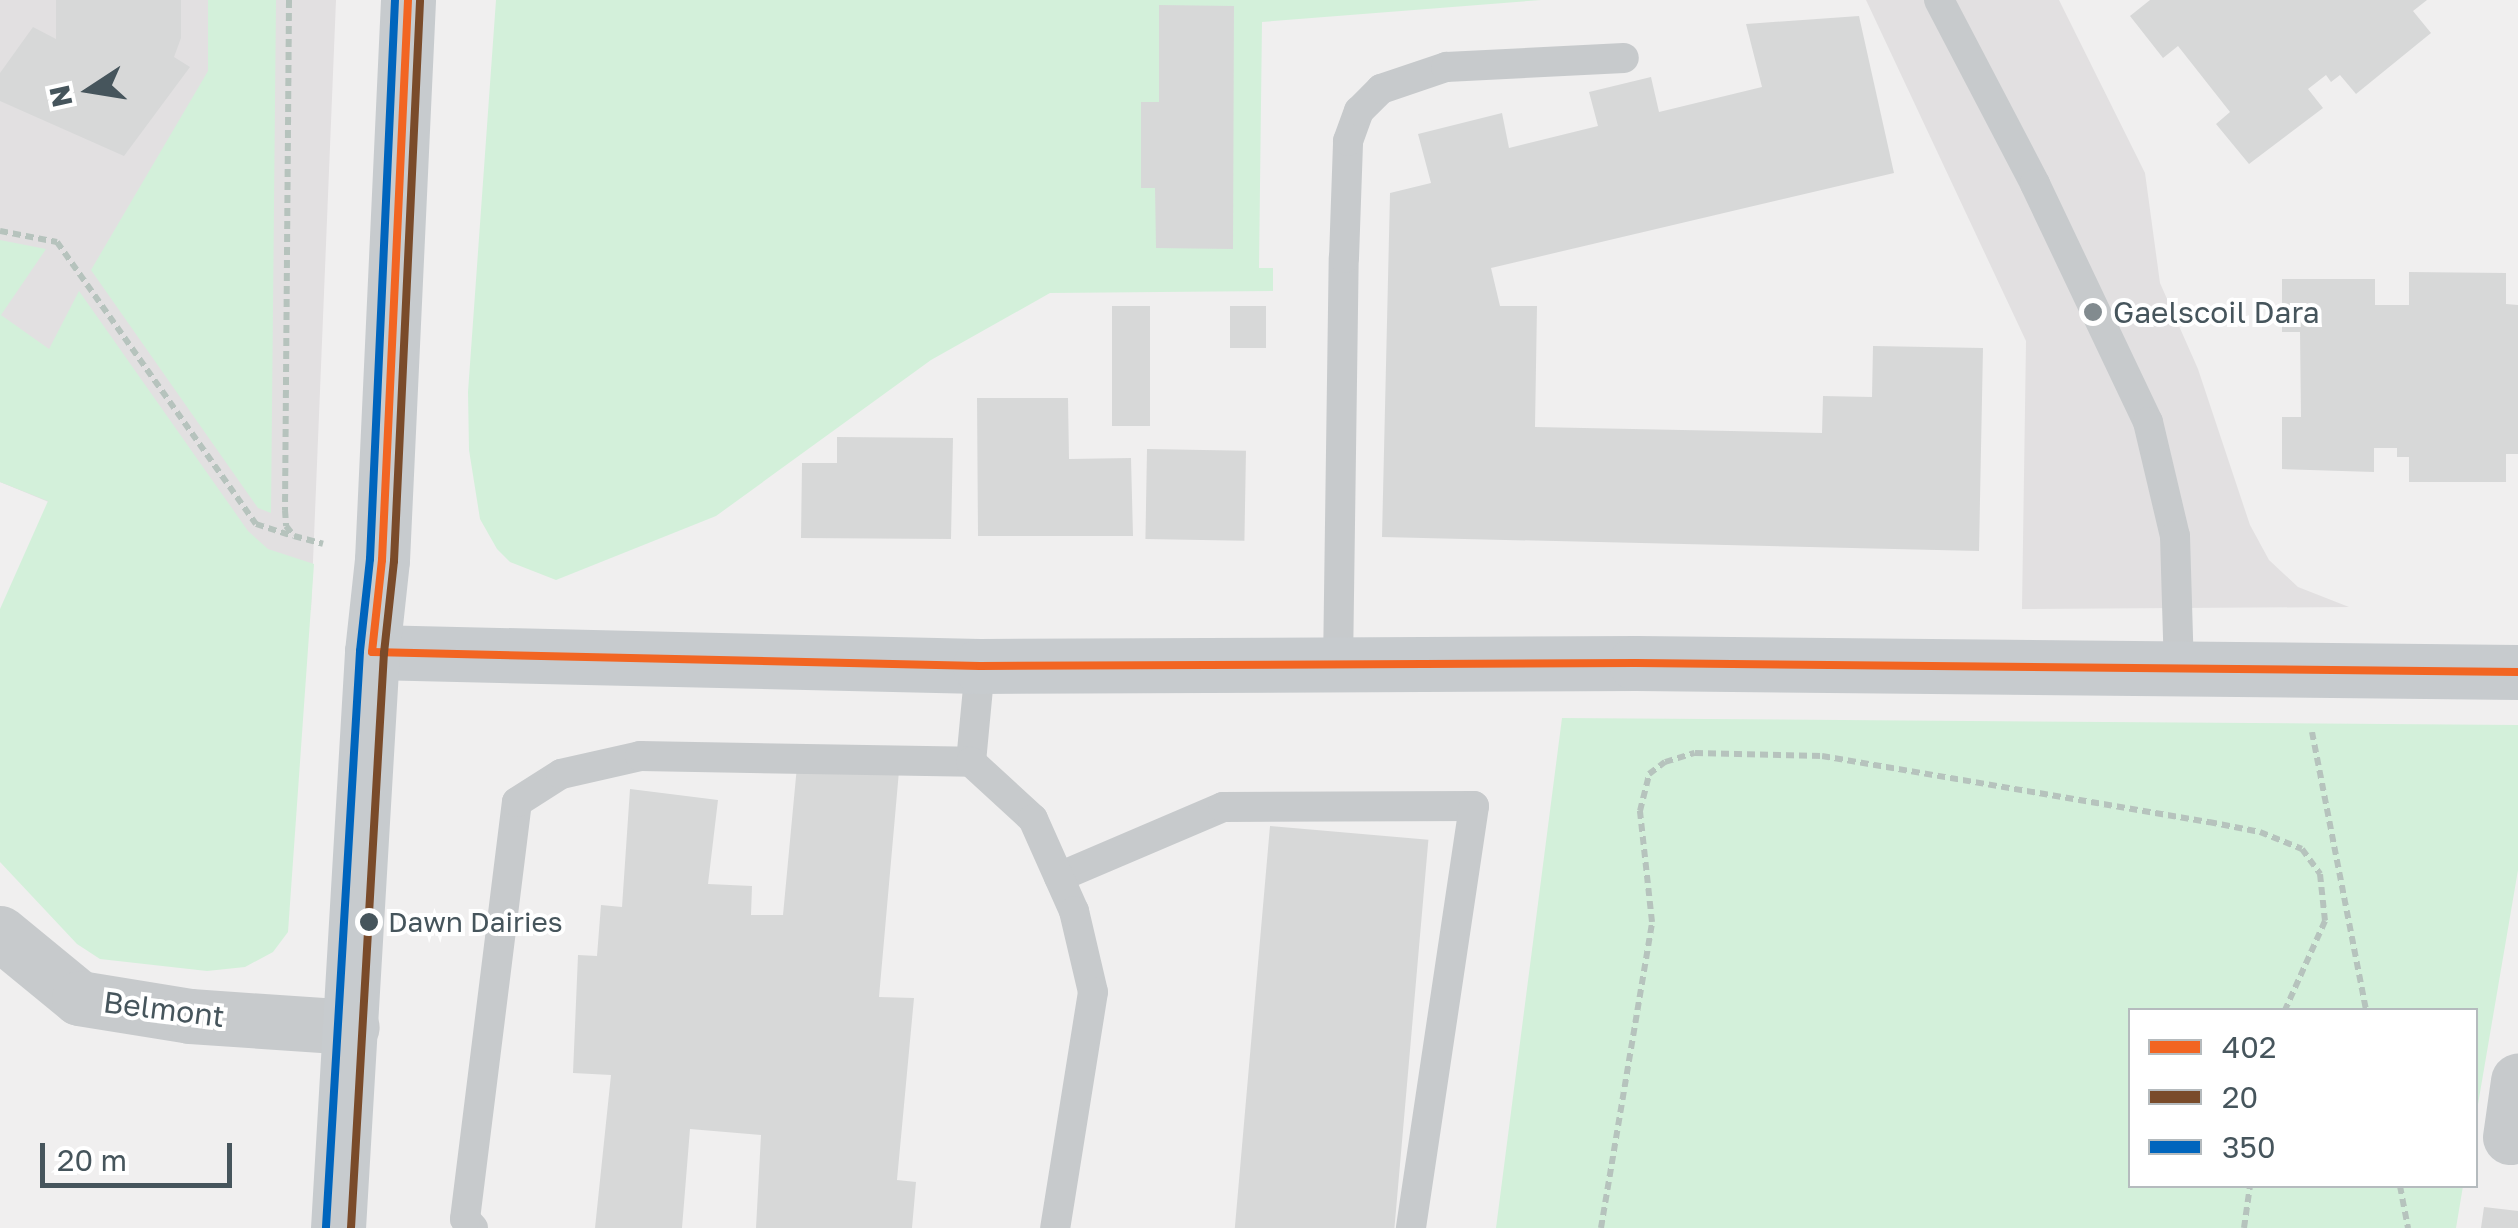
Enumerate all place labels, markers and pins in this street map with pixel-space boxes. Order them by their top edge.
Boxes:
place label: Gaelscoil Dara [2113,294,2320,330]
marker: Gaelscoil Dara [2082,301,2104,323]
place label: Dawn Dairies [388,905,562,939]
marker: Dawn Dairies [359,912,379,932]

